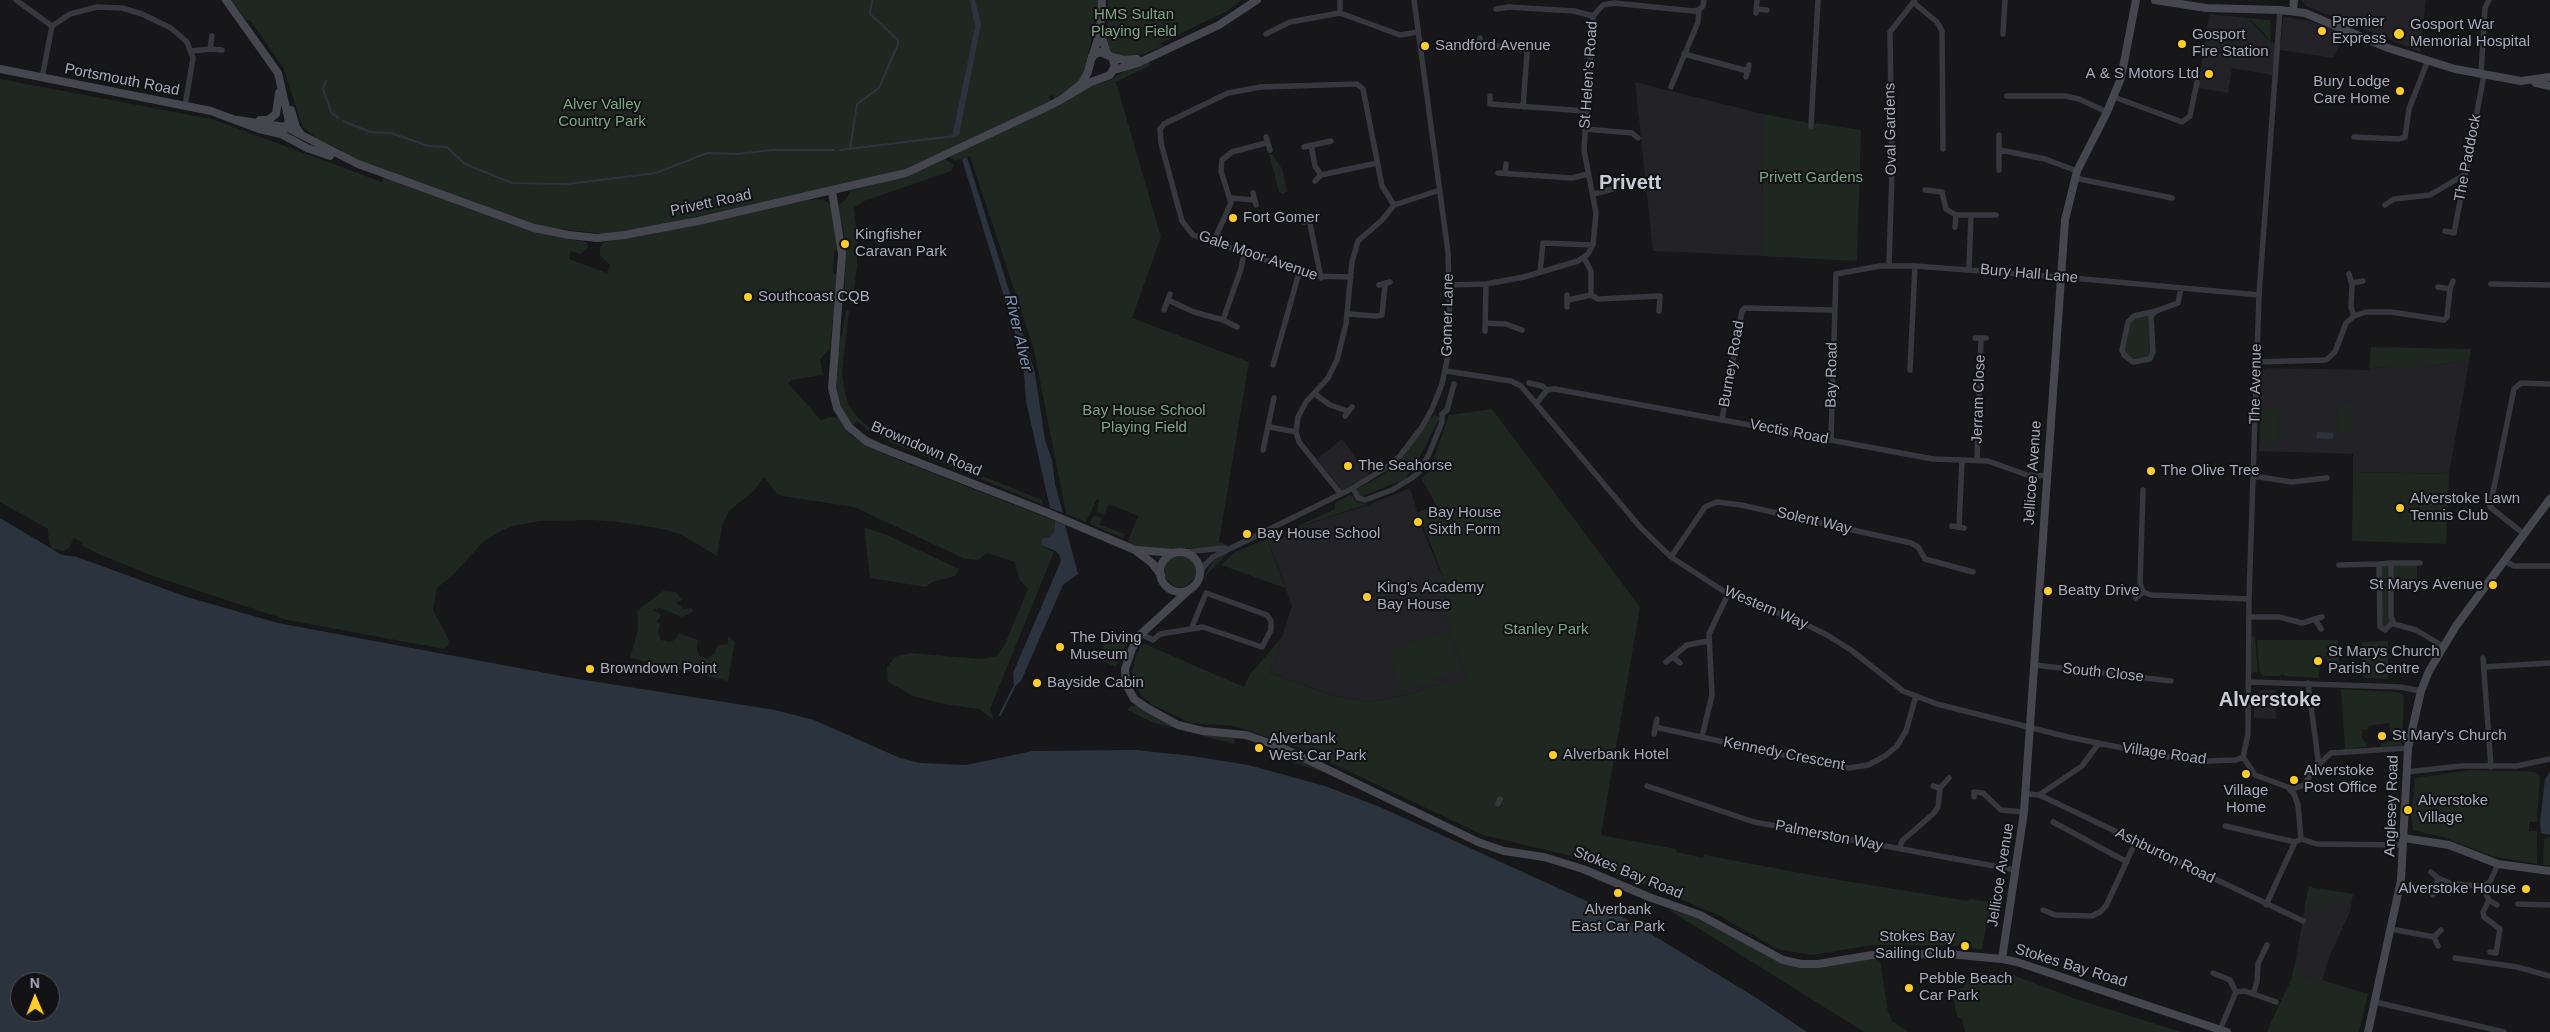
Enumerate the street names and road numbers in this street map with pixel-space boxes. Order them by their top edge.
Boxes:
street label: St Helen's Road [1576,21,1602,129]
street label: Portsmouth Road [63,60,181,100]
street label: Oval Gardens [1881,83,1901,175]
street label: The Paddock [2451,113,2485,203]
street label: Privett Road [669,186,753,220]
street label: Gale Moor Avenue [1196,227,1320,285]
street label: Bury Hall Lane [1979,261,2079,287]
street label: Gomer Lane [1438,273,1458,357]
street label: Burney Road [1716,319,1748,409]
street label: Bay Road [1822,342,1842,408]
street label: The Avenue [2246,344,2266,424]
street label: Jerram Close [1968,354,1990,444]
street label: Vectis Road [1748,416,1830,448]
street label: Browndown Road [868,418,984,480]
street label: Jellicoe Avenue [2020,420,2046,526]
street label: Solent Way [1775,504,1853,538]
street label: Western Way [1721,582,1811,634]
street label: South Close [2061,660,2145,686]
street label: Kennedy Crescent [1722,733,1846,775]
street label: Village Road [2121,739,2207,769]
street label: Anglesey Road [2381,755,2403,857]
street label: Palmerston Way [1774,817,1884,855]
street label: Jellicoe Avenue [1984,822,2018,928]
street label: Ashburton Road [2112,824,2218,888]
street label: Stokes Bay Road [1571,843,1685,903]
street label: Stokes Bay Road [2013,940,2129,992]

